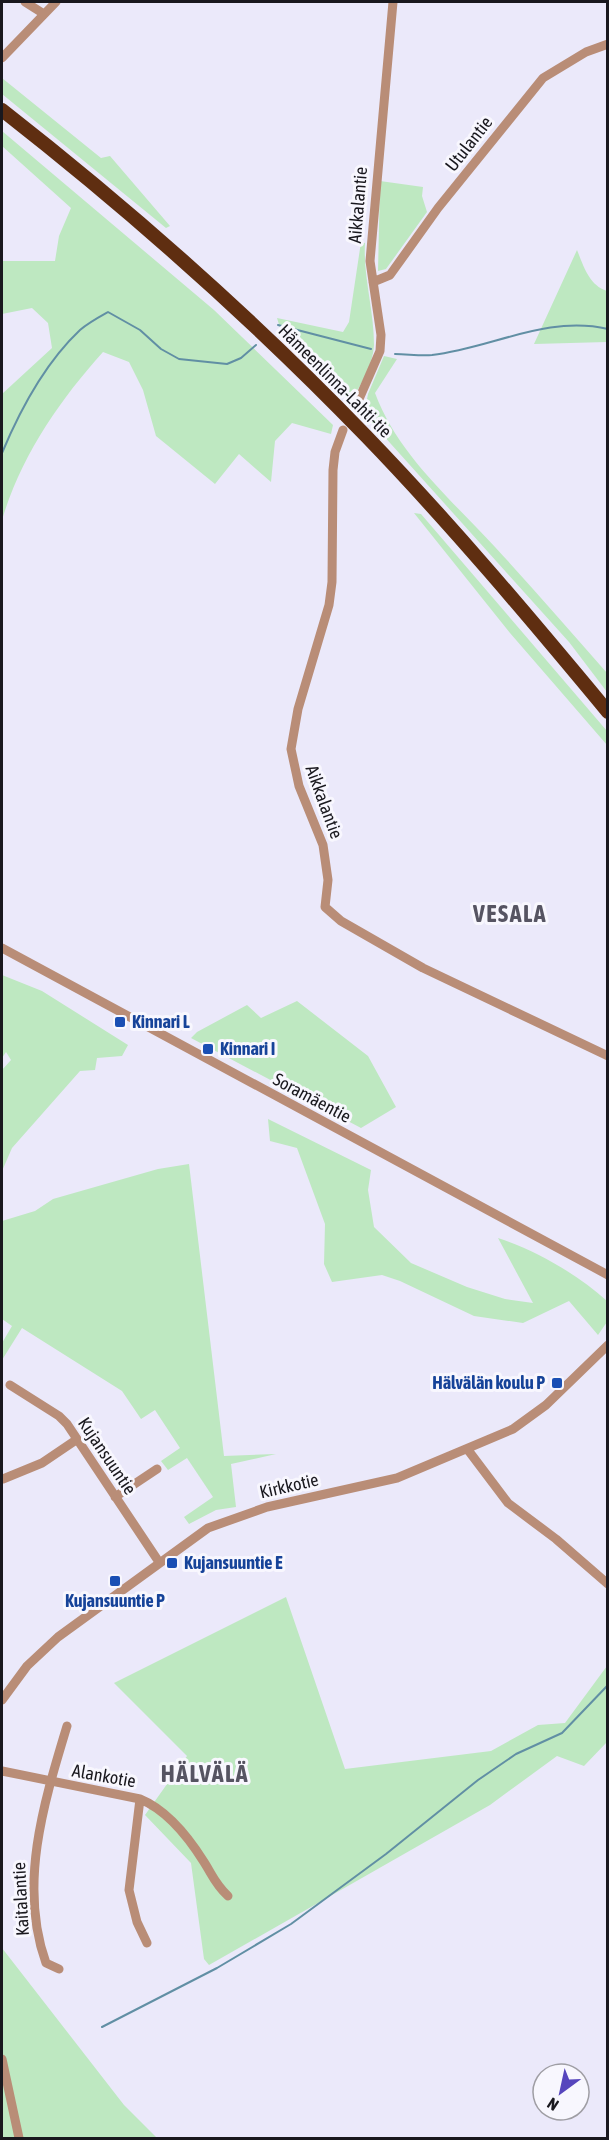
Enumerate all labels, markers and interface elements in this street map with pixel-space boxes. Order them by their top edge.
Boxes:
street label: Utulantie [441,112,497,175]
street label: Aikkalantie [344,166,371,244]
street label: Hämeenlinna-Lahti-tie [274,320,396,442]
street label: Aikkalantie [302,762,347,841]
district label: VESALA [472,900,547,927]
place label: Kinnari L [132,1011,190,1032]
marker: Kinnari L [113,1015,127,1029]
place label: Kinnari I [220,1038,275,1059]
marker: Kinnari I [201,1042,215,1056]
street label: Soramäentie [270,1068,355,1127]
place label: Hälvälän koulu P [432,1372,545,1393]
marker: Hälvälän koulu P [550,1376,564,1390]
street label: Kujansuuntie [74,1413,141,1498]
street label: Kirkkotie [257,1469,320,1502]
place label: Kujansuuntie E [184,1552,283,1573]
marker: Kujansuuntie E [165,1556,179,1570]
marker: Kujansuuntie P [108,1574,122,1588]
place label: Kujansuuntie P [65,1590,165,1611]
street label: Alankotie [71,1760,138,1791]
district label: HÄLVÄLÄ [161,1760,249,1787]
street label: Kaitalantie [8,1862,33,1936]
north arrow [531,2062,591,2122]
text: N [544,2094,562,2115]

